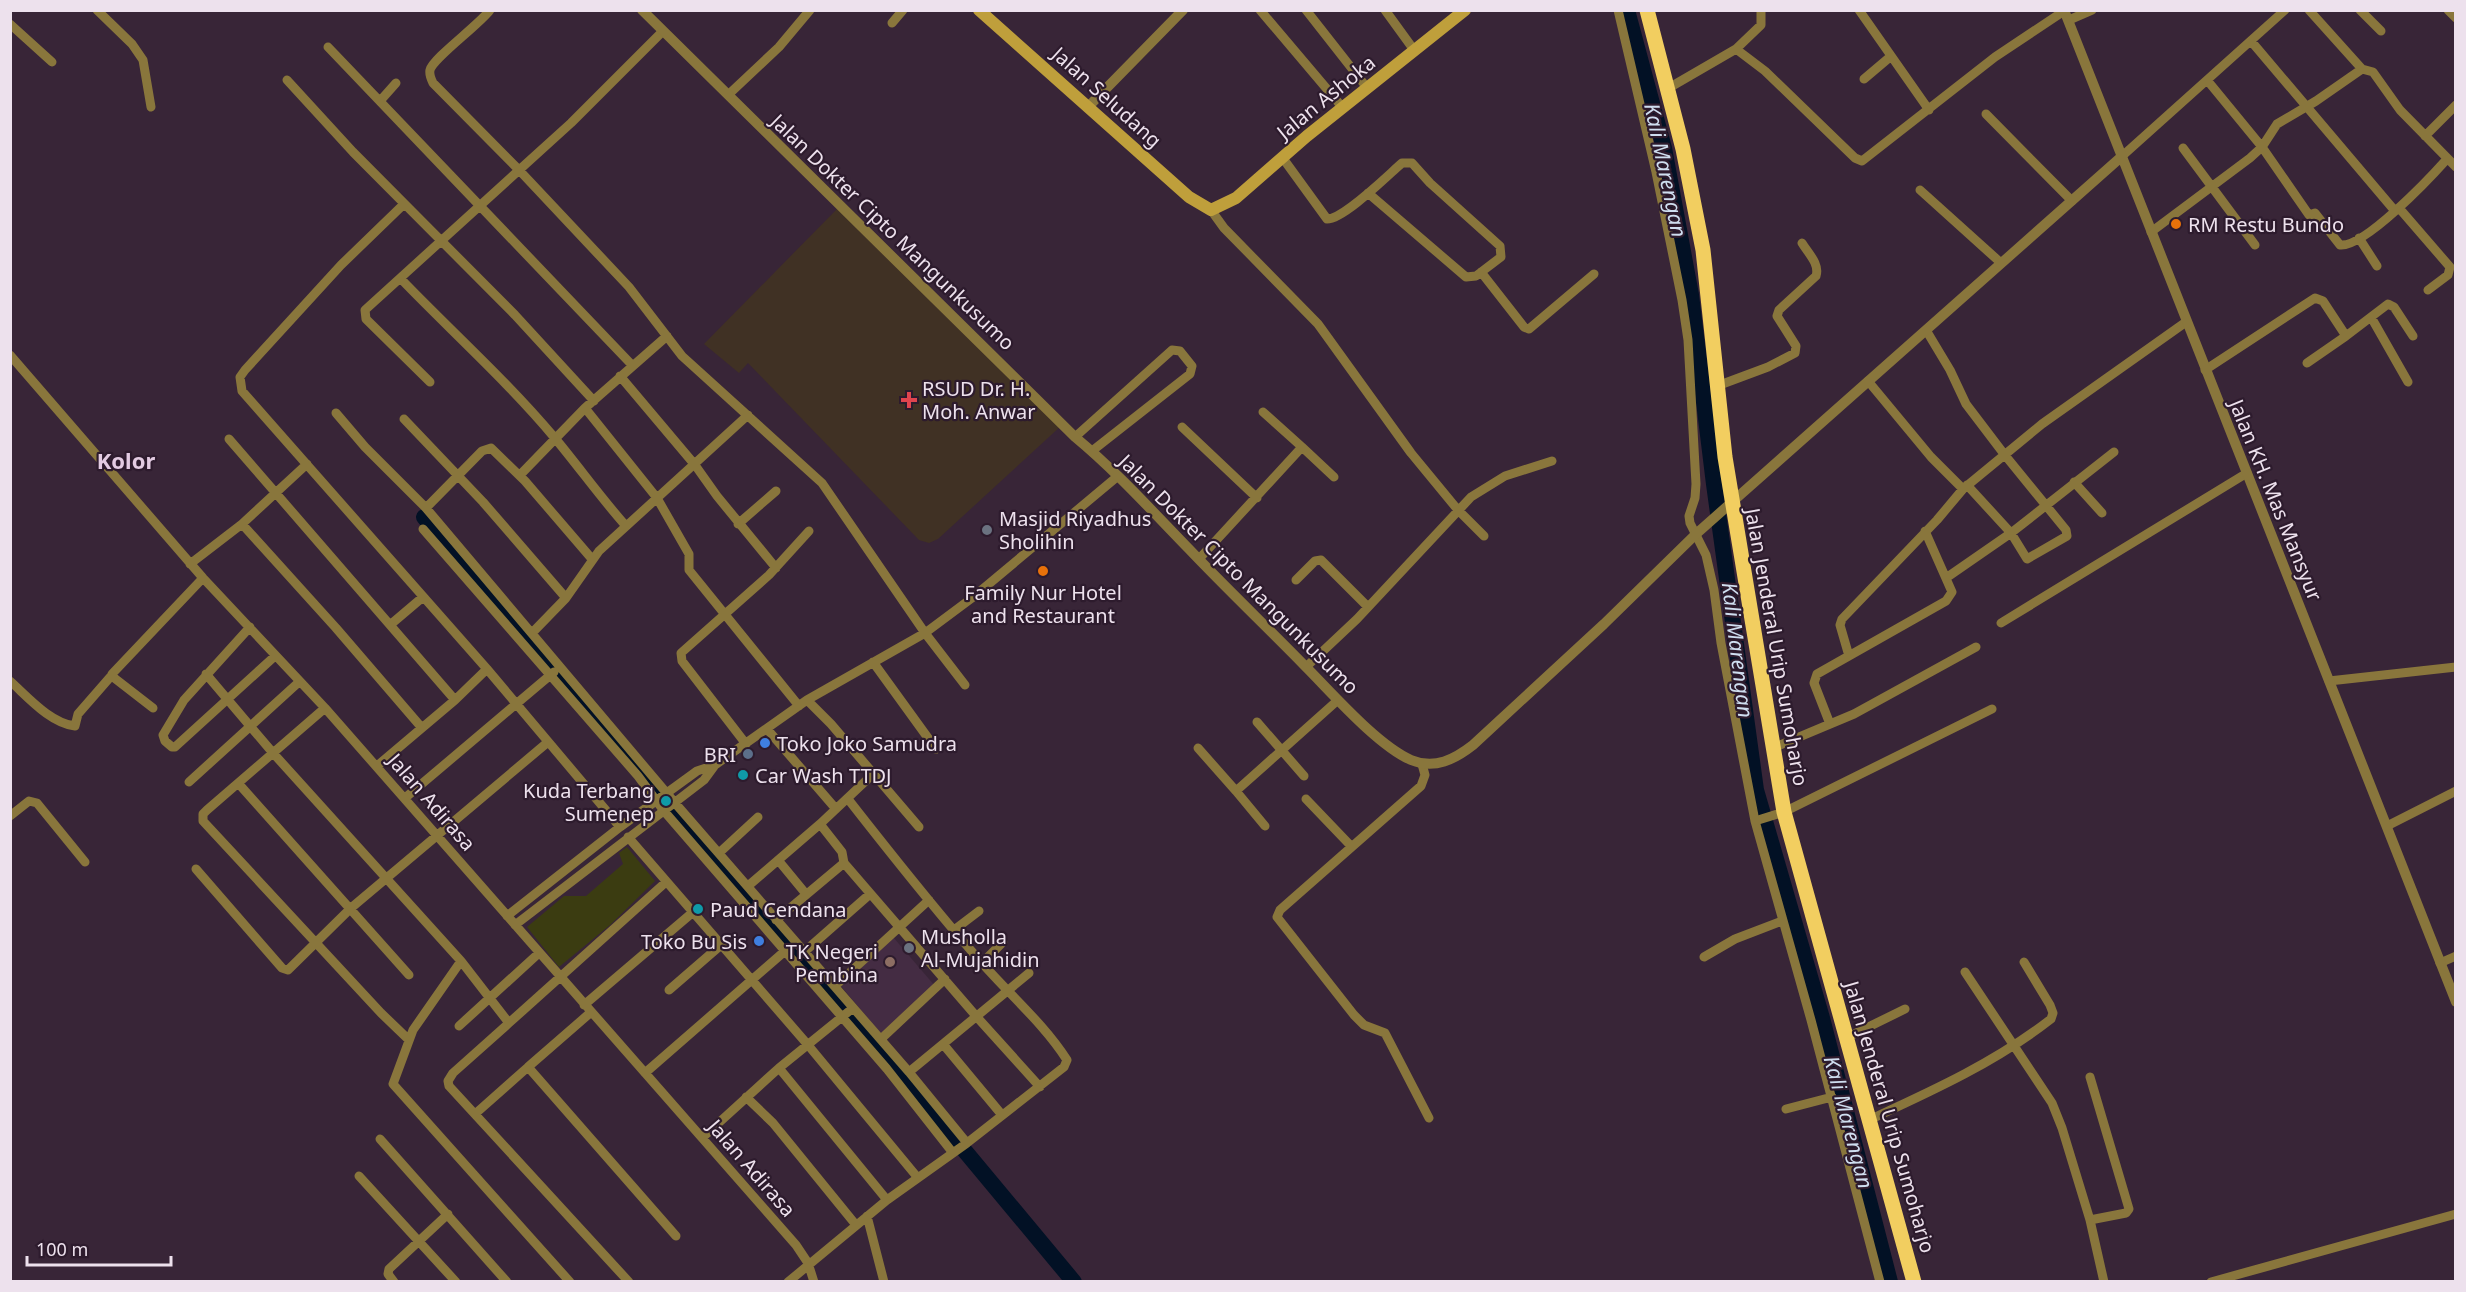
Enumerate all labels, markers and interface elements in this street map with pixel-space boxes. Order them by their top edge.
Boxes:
street label: Jalan Seludang [1045,39,1168,153]
street label: Jalan Ashoka [1270,49,1381,146]
water label: Kali Marengan [1638,100,1694,240]
street label: Jalan Dokter Cipto Mangunkusumo [764,107,1021,356]
place label: RM Restu Bundo [2188,211,2344,238]
marker: RM Restu Bundo [2169,217,2183,231]
place label: RSUD Dr. H. Moh. Anwar [922,375,1036,425]
marker: RSUD Dr. H. Moh. Anwar [900,391,918,409]
street label: Jalan KH. Mas Mansyur [2223,394,2329,605]
district label: Kolor [97,445,155,475]
street label: Jalan Dokter Cipto Mangunkusumo [1112,447,1365,700]
street label: Jalan Jenderal Urip Sumoharjo [1739,504,1815,788]
place label: Masjid Riyadhus Sholihin [999,505,1151,555]
marker: Masjid Riyadhus Sholihin [980,523,994,537]
marker: Family Nur Hotel and Restaurant [1036,564,1050,578]
place label: Family Nur Hotel and Restaurant [964,579,1122,629]
water label: Kali Marengan [1716,581,1760,719]
place label: Toko Joko Samudra [777,730,957,757]
marker: Toko Joko Samudra [758,736,772,750]
place label: BRI [704,741,736,768]
street label: Jalan Adirasa [381,746,482,856]
marker: BRI [741,747,755,761]
place label: Car Wash TTDJ [755,762,892,789]
marker: Car Wash TTDJ [736,768,750,782]
place label: Kuda Terbang Sumenep [523,777,654,827]
marker: Kuda Terbang Sumenep [659,794,673,808]
place label: Paud Cendana [710,896,847,923]
marker: Paud Cendana [691,902,705,916]
place label: Musholla Al-Mujahidin [921,923,1040,973]
place label: Toko Bu Sis [641,928,747,955]
marker: Toko Bu Sis [752,934,766,948]
place label: TK Negeri Pembina [786,938,878,988]
marker: Musholla Al-Mujahidin [902,941,916,955]
marker: TK Negeri Pembina [883,955,897,969]
street label: Jalan Jenderal Urip Sumoharjo [1838,976,1942,1256]
water label: Kali Marengan [1818,1052,1880,1192]
street label: Jalan Adirasa [701,1112,802,1222]
scale bar [27,1229,171,1267]
text: 100 m [36,1237,88,1261]

